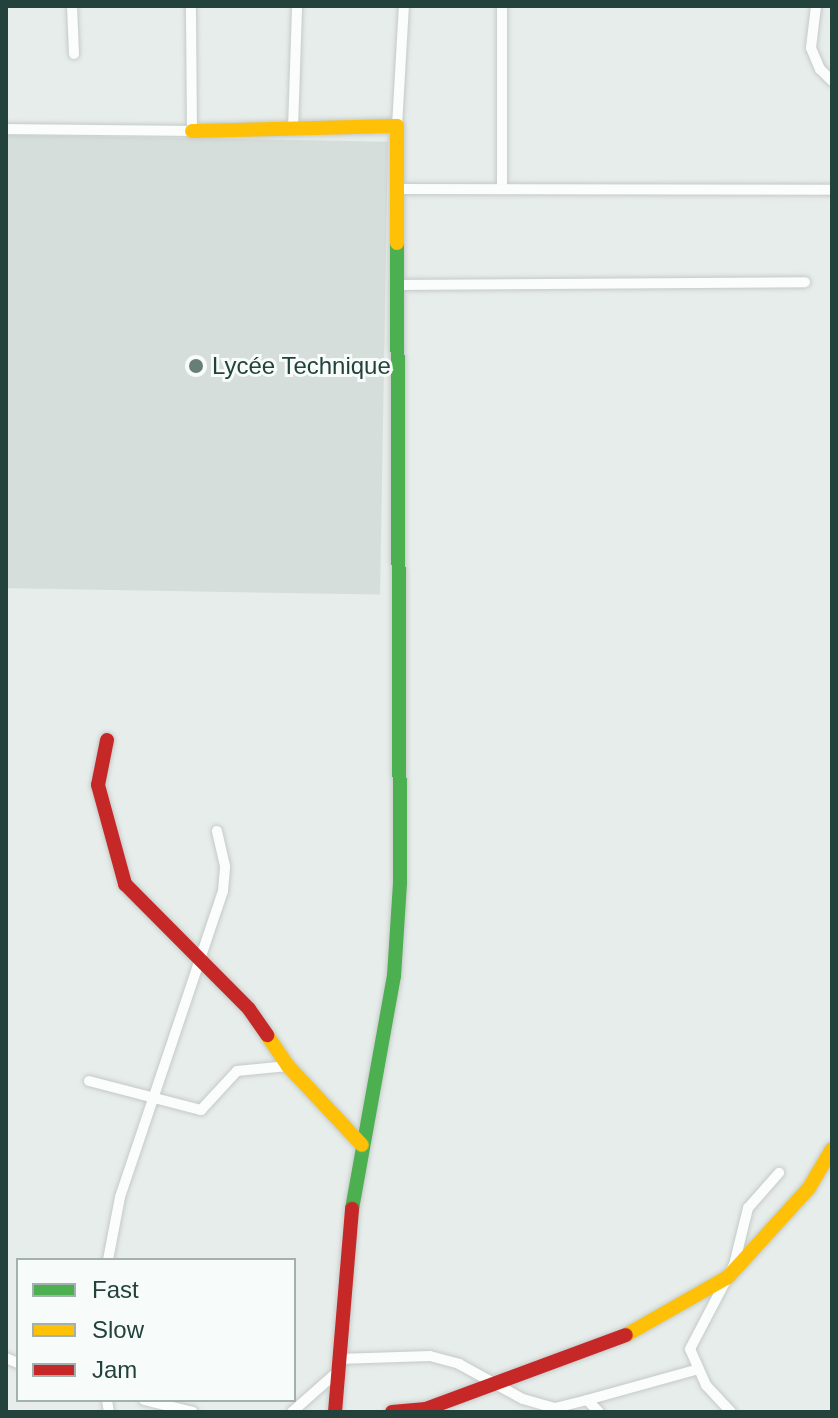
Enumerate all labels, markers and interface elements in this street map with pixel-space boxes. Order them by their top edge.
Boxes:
place label: Lycée Technique [212,352,391,380]
marker: Lycée Technique [187,357,205,375]
legend [16,1258,296,1402]
text: Fast [92,1276,139,1303]
text: Slow [92,1316,144,1343]
text: Jam [92,1356,137,1383]

